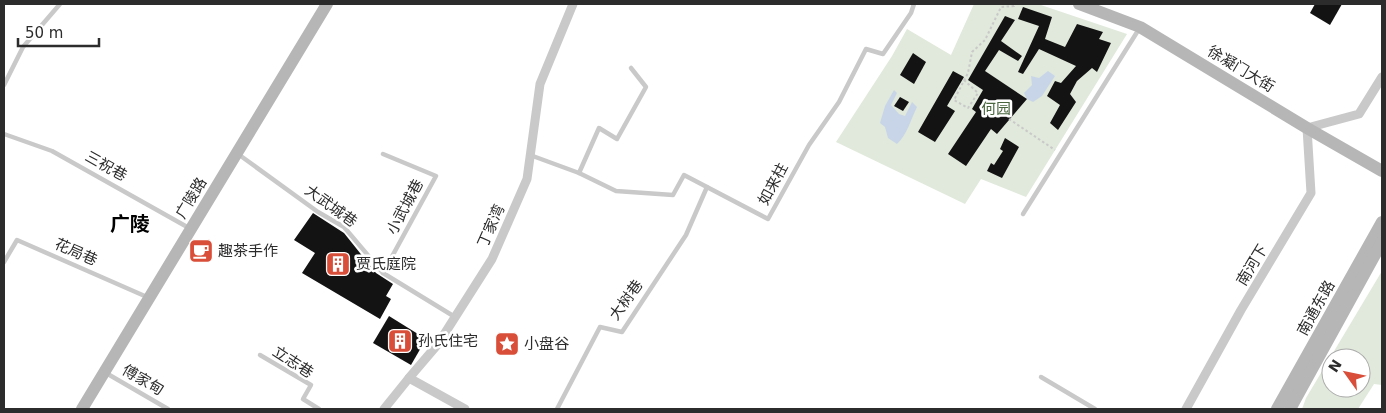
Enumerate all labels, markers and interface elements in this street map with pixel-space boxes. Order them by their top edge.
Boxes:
scale bar [18,15,99,47]
text: 50 m [25,24,63,42]
street label: 徐凝门大街 [1204,42,1278,96]
park label: 何园 [981,100,1011,118]
street label: 三祝巷 [82,147,130,185]
street label: 如来柱 [754,160,792,208]
street label: 广陵路 [172,174,210,222]
street label: 小武城巷 [383,176,427,238]
street label: 大武城巷 [301,181,361,231]
street label: 丁家湾 [474,202,508,250]
district label: 广陵 [110,212,150,236]
street label: 花局巷 [52,235,100,269]
cafe icon: 趣茶手作 [188,238,214,264]
street label: 南河下 [1233,241,1271,289]
place label: 趣茶手作 [218,242,278,260]
building icon: 贾氏庭院 [325,251,351,277]
place label: 贾氏庭院 [356,255,416,273]
street label: 大树巷 [605,277,647,323]
street label: 南通东路 [1294,277,1338,339]
building icon: 孙氏住宅 [387,328,413,354]
place icon: 小盘谷 [494,331,520,357]
place label: 孙氏住宅 [418,332,478,350]
place label: 小盘谷 [524,335,569,353]
street label: 立志巷 [269,342,317,382]
north arrow [1321,348,1371,398]
text: N [1325,357,1345,375]
street label: 傅家甸 [119,361,167,399]

